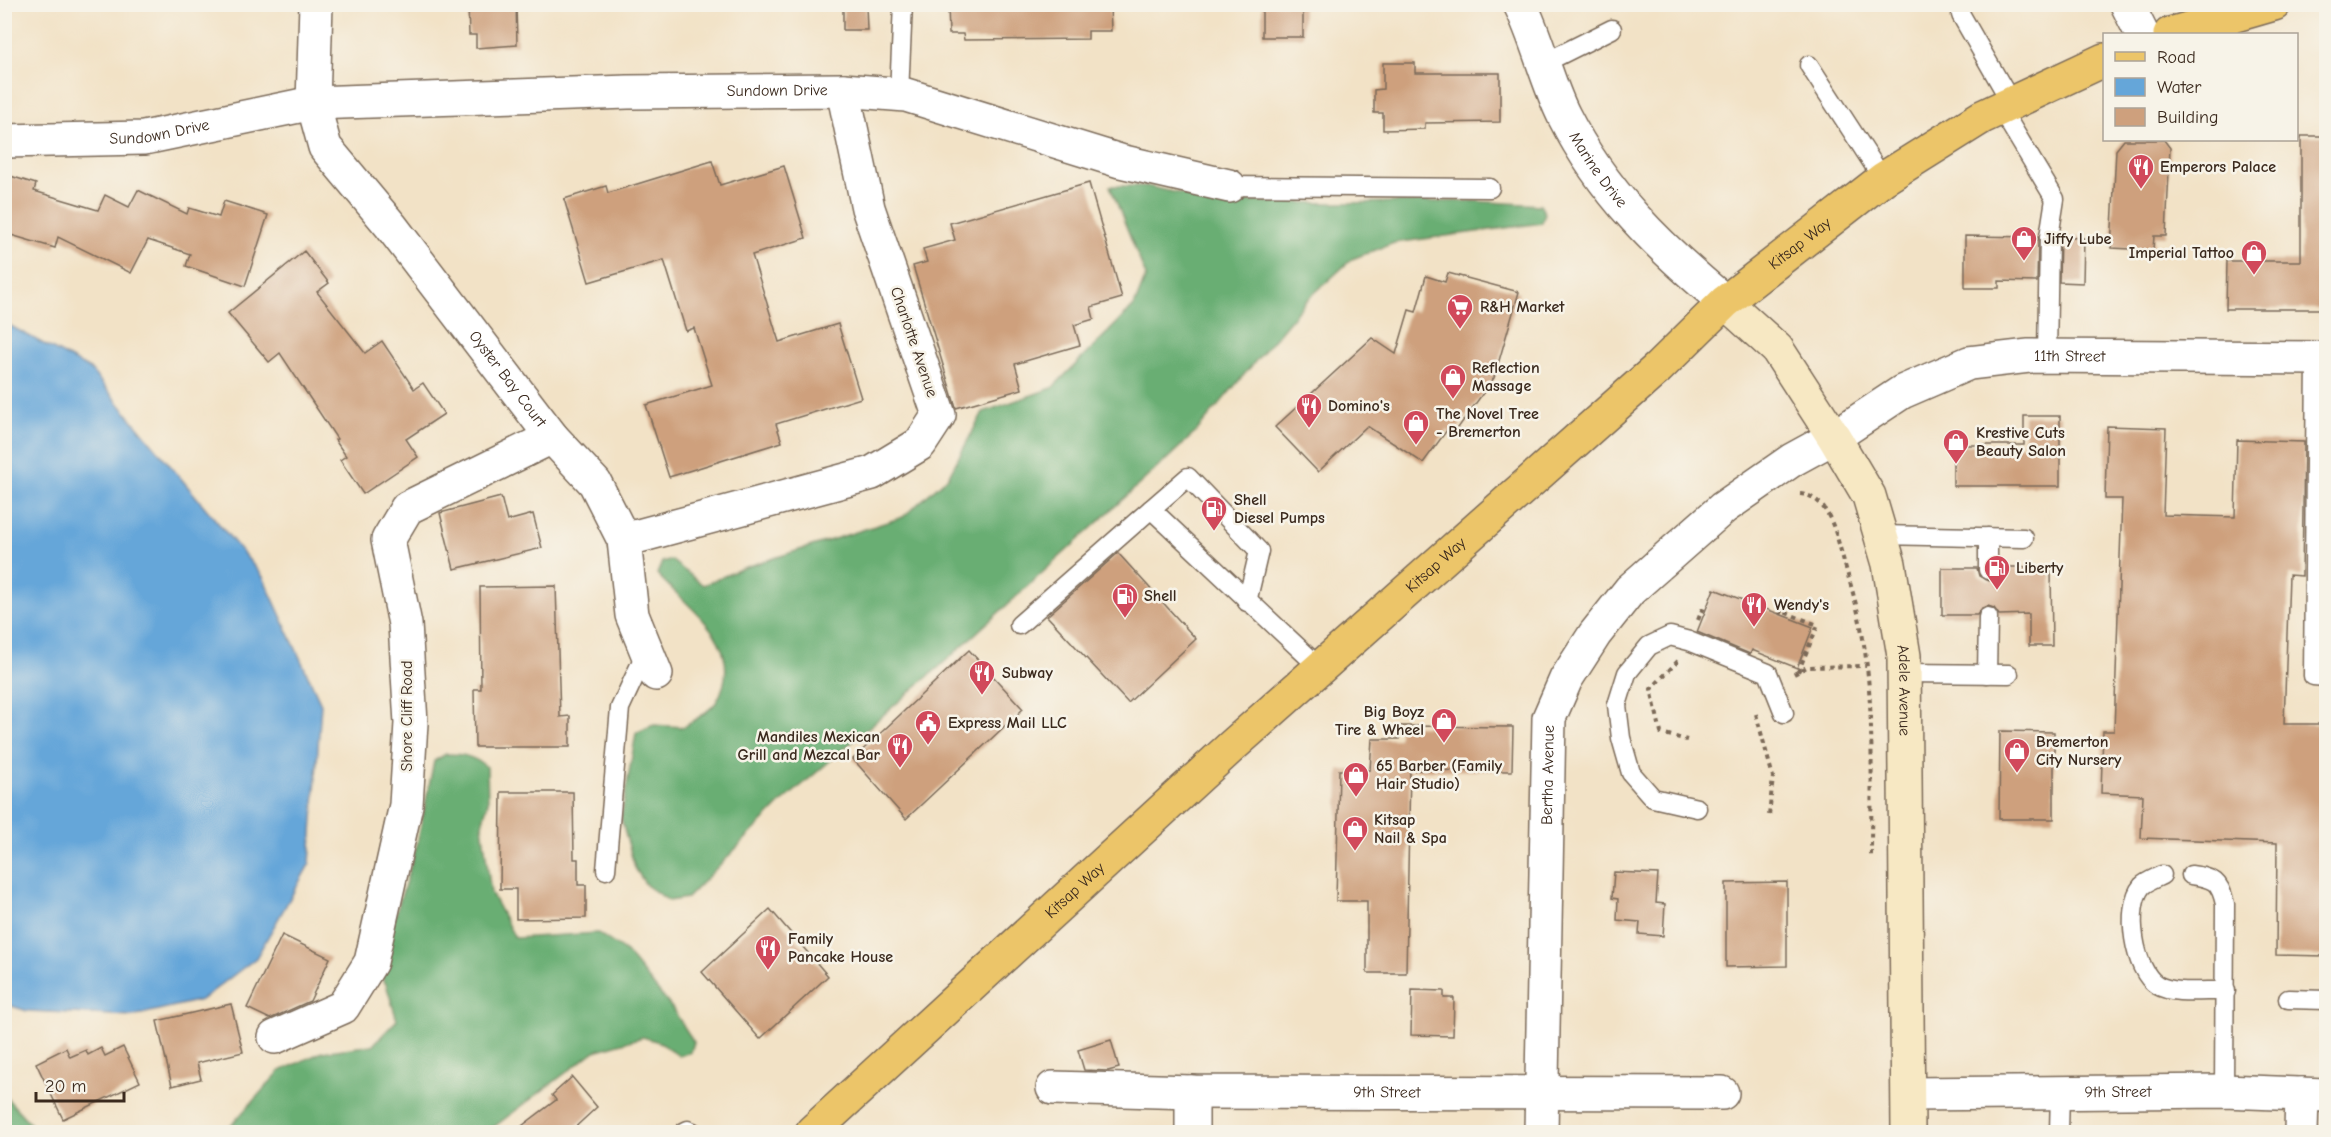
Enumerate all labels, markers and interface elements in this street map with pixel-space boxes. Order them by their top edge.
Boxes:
legend [2103,33,2298,141]
text: Road [2157,47,2196,68]
text: Water [2157,77,2202,98]
street label: Sundown Drive [727,81,828,100]
text: Building [2157,107,2219,128]
street label: Sundown Drive [109,116,211,148]
street label: Marine Drive [1565,129,1631,211]
restaurant icon: Emperors Palace [2126,152,2156,190]
place label: Emperors Palace [2160,158,2276,176]
street label: Kitsap Way [1765,213,1835,274]
shop icon: Jiffy Lube [2009,224,2039,262]
place label: Jiffy Lube [2044,230,2112,248]
shop icon: Imperial Tattoo [2239,238,2269,276]
place label: Imperial Tattoo [2129,244,2234,262]
street label: Charlotte Avenue [887,284,941,400]
supermarket icon: R&H Market [1445,292,1475,330]
place label: R&H Market [1480,298,1565,316]
street label: Oyster Bay Court [465,327,550,431]
street label: 11th Street [2034,347,2106,366]
place label: Reflection Massage [1472,359,1540,395]
shop icon: Reflection Massage [1438,362,1468,400]
restaurant icon: Domino's [1294,391,1324,429]
place label: Domino's [1328,397,1390,415]
place label: The Novel Tree - Bremerton [1436,405,1539,441]
shop icon: The Novel Tree - Bremerton [1401,408,1431,446]
place label: Krestive Cuts Beauty Salon [1976,424,2066,460]
shop icon: Krestive Cuts Beauty Salon [1941,427,1971,465]
place label: Shell Diesel Pumps [1234,491,1325,527]
fuel station icon: Shell Diesel Pumps [1199,494,1229,532]
street label: Kitsap Way [1402,533,1470,596]
fuel station icon: Liberty [1982,553,2012,591]
place label: Liberty [2016,559,2064,577]
fuel station icon: Shell [1110,581,1140,619]
place label: Shell [1144,587,1177,605]
restaurant icon: Wendy's [1739,590,1769,628]
place label: Wendy's [1774,596,1829,614]
street label: Adele Avenue [1893,643,1914,736]
restaurant icon: Subway [967,658,997,696]
street label: Shore Cliff Road [398,660,416,772]
place label: Subway [1002,664,1053,682]
place label: Big Boyz Tire & Wheel [1335,703,1424,739]
shop icon: Big Boyz Tire & Wheel [1429,706,1459,744]
public building icon: Express Mail LLC [913,708,943,746]
place label: Express Mail LLC [948,714,1067,732]
street label: Bertha Avenue [1538,725,1558,825]
place label: Mandiles Mexican Grill and Mezcal Bar [737,728,881,764]
restaurant icon: Mandiles Mexican Grill and Mezcal Bar [885,731,915,769]
place label: Bremerton City Nursery [2036,733,2122,769]
shop icon: Bremerton City Nursery [2002,736,2032,774]
place label: 65 Barber (Family Hair Studio) [1376,757,1503,793]
shop icon: 65 Barber (Family Hair Studio) [1341,760,1371,798]
place label: Kitsap Nail & Spa [1374,811,1447,847]
shop icon: Kitsap Nail & Spa [1340,814,1370,852]
street label: Kitsap Way [1041,858,1109,922]
place label: Family Pancake House [788,930,893,966]
restaurant icon: Family Pancake House [753,933,783,971]
scale bar [36,1065,124,1103]
text: 20 m [45,1076,86,1097]
street label: 9th Street [1353,1083,1421,1101]
street label: 9th Street [2084,1083,2152,1101]

